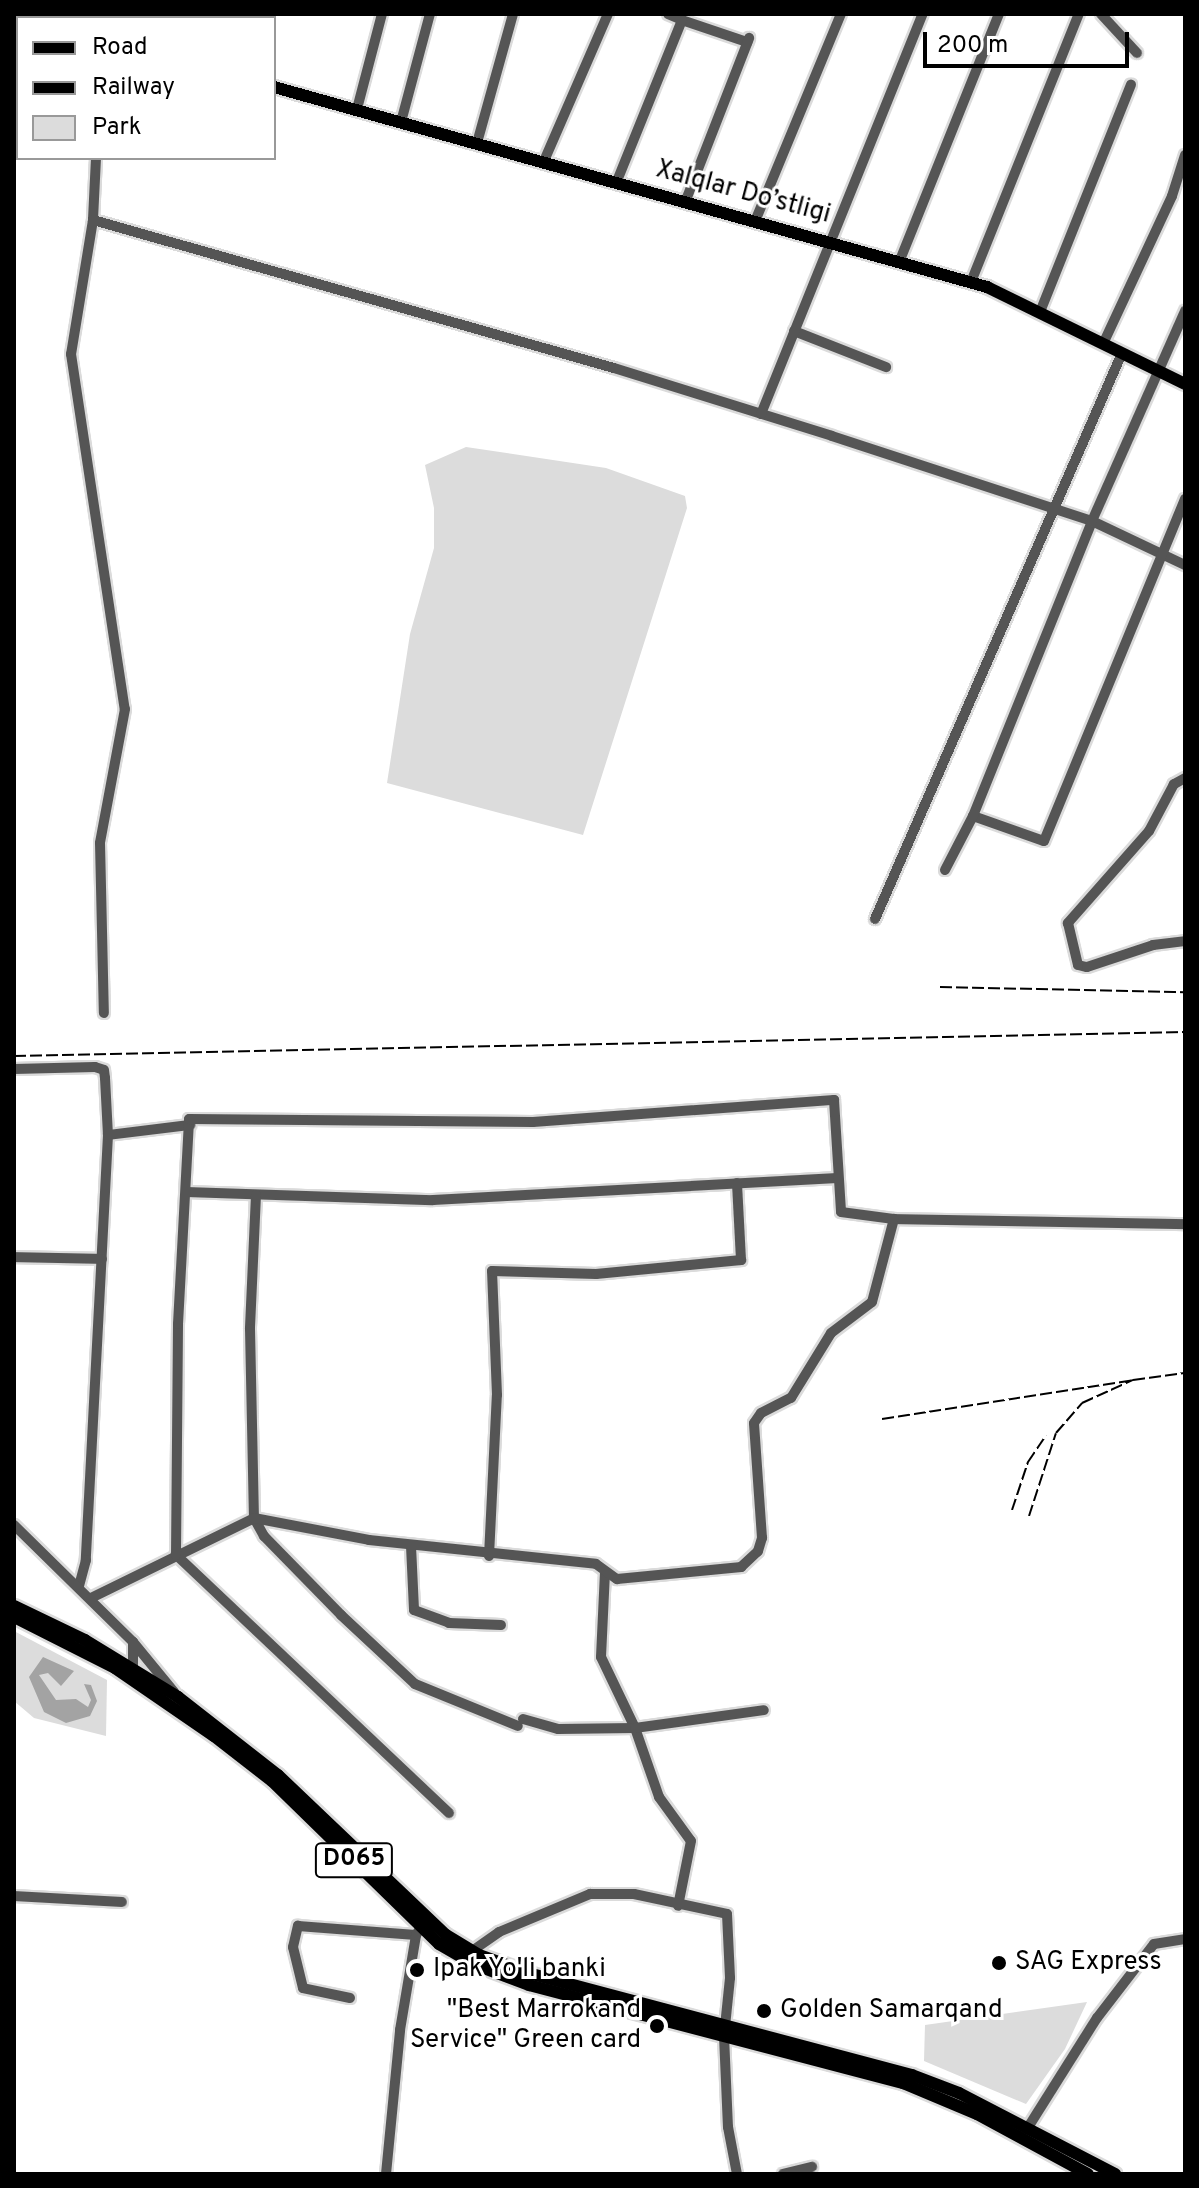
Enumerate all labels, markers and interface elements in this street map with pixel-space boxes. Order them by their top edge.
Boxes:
legend [16,16,276,160]
scale bar [927,16,1133,66]
text: 200 m [937,31,1008,61]
text: Road [92,33,148,63]
text: Railway [92,73,175,103]
text: Park [92,113,142,143]
street label: Xalqlar Do’stligi [652,155,834,231]
road number: D065 [314,1840,394,1880]
place label: SAG Express [1015,1947,1162,1979]
place label: Ipak Yo'li banki [433,1954,607,1986]
marker: SAG Express [990,1954,1008,1972]
marker: Ipak Yo'li banki [408,1961,426,1979]
place label: "Best Marrokand Service" Green card [410,1995,641,2056]
place label: Golden Samarqand [780,1995,1003,2027]
marker: Golden Samarqand [755,2002,773,2020]
marker: "Best Marrokand Service" Green card [648,2017,666,2035]

